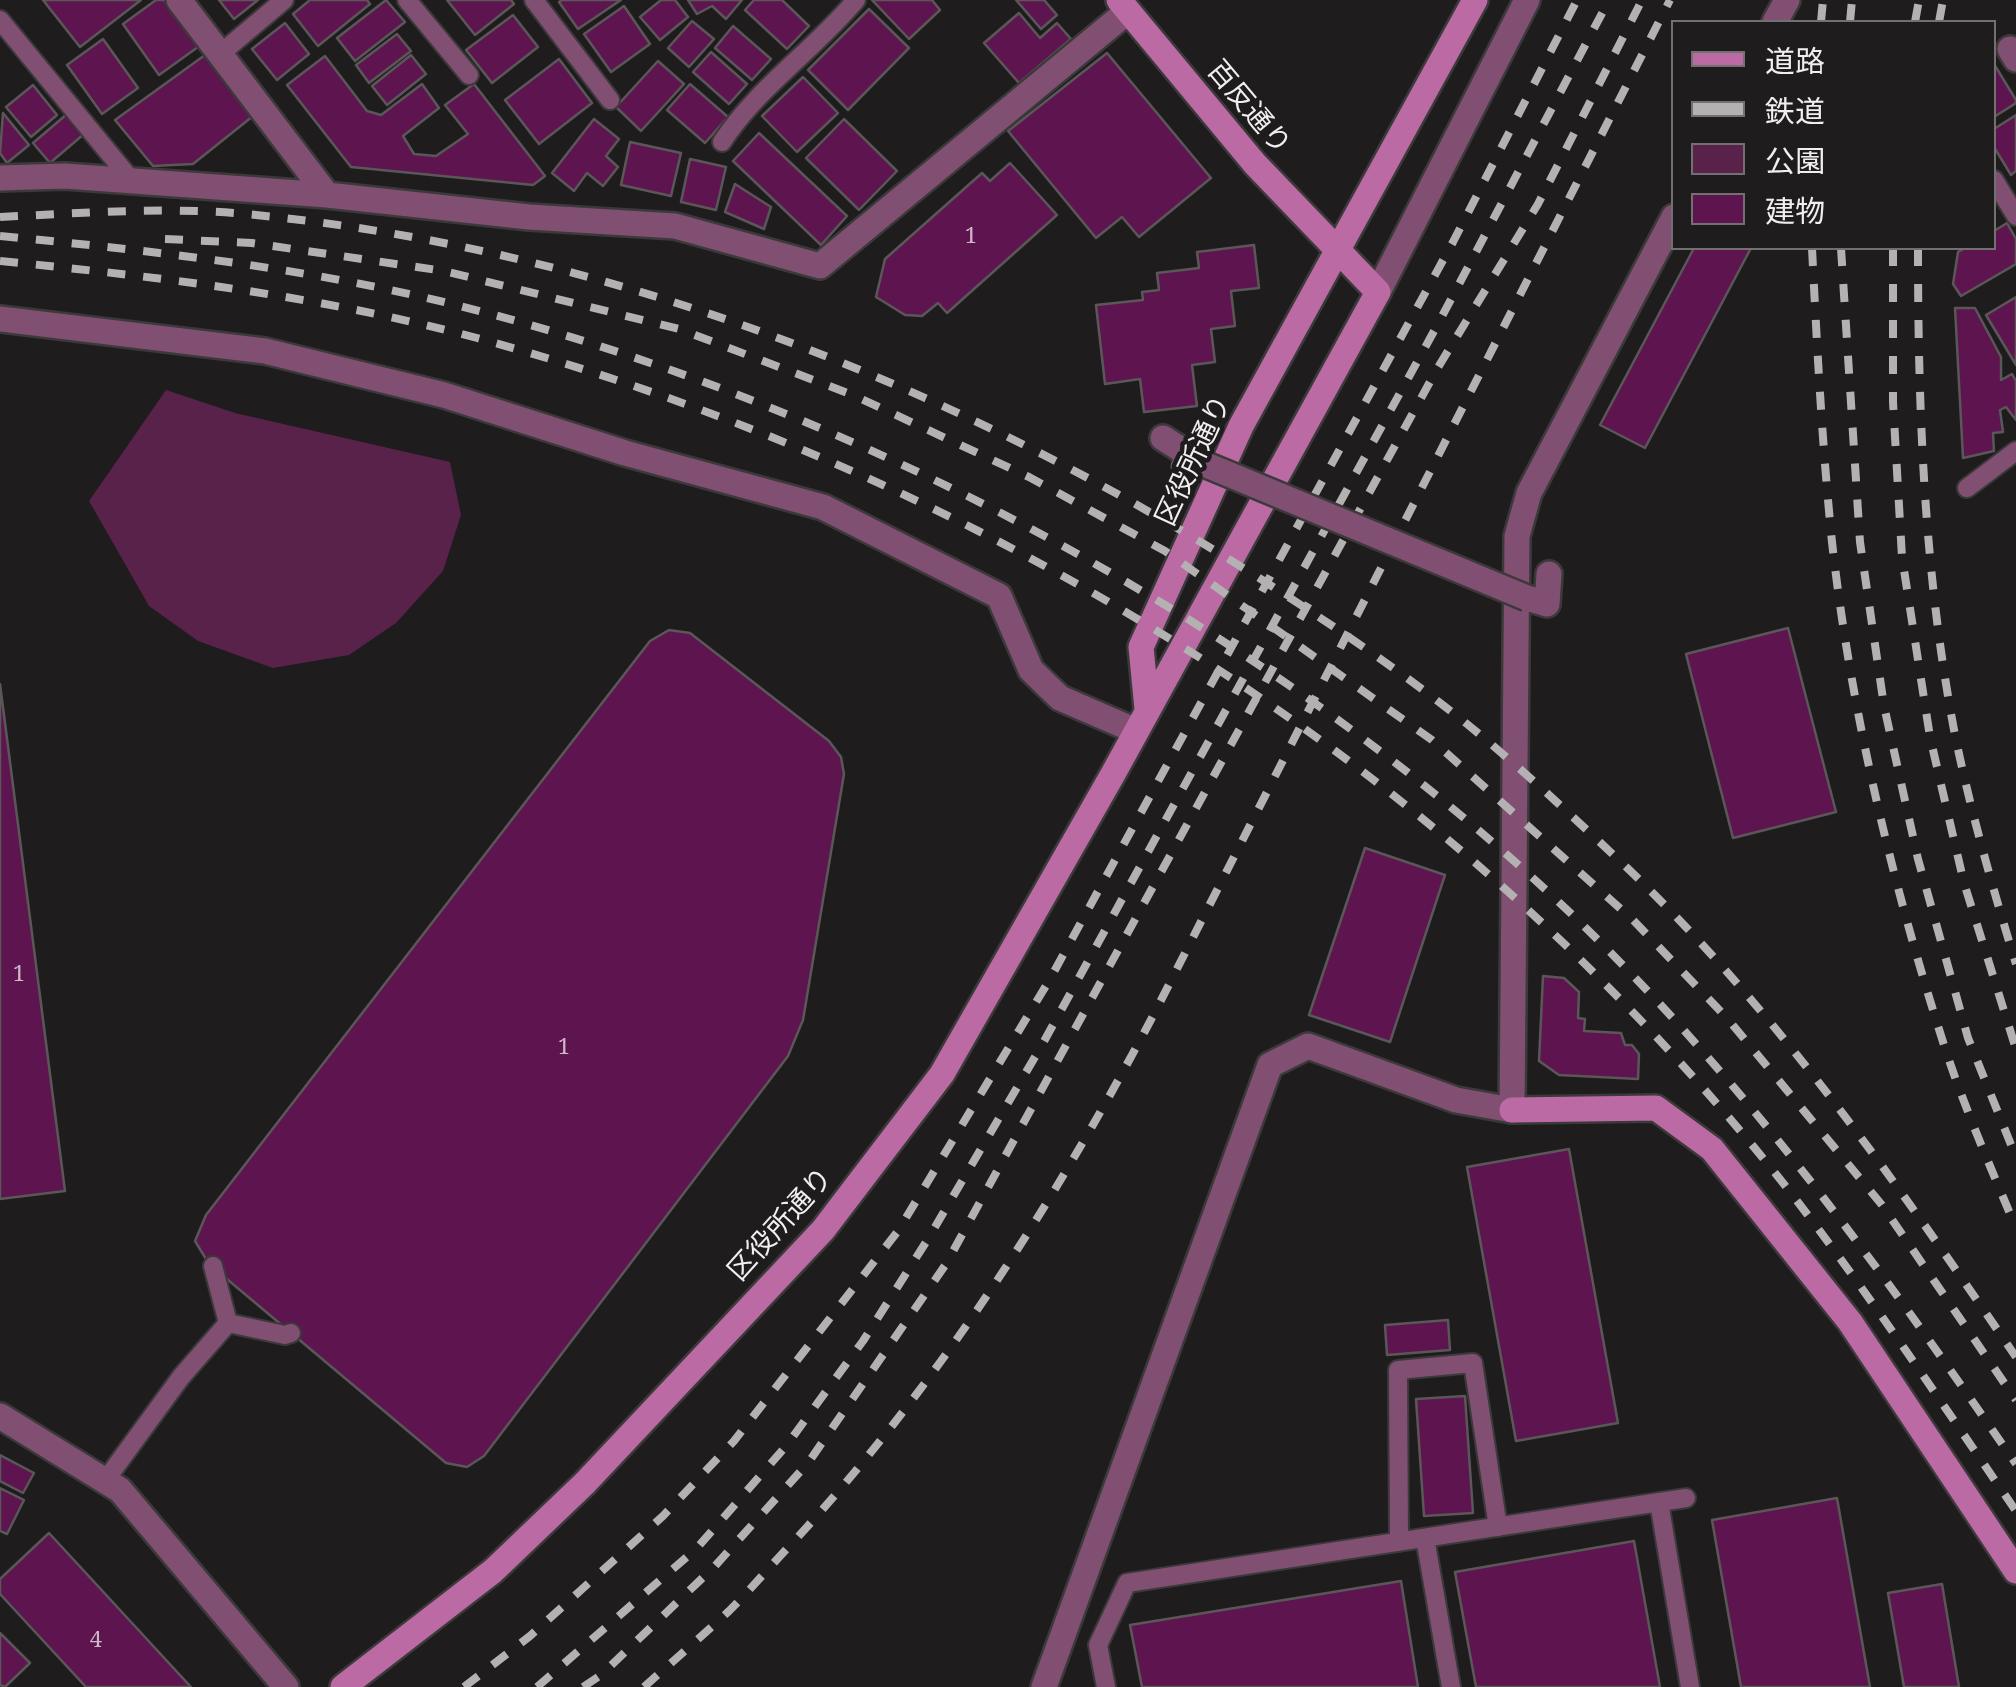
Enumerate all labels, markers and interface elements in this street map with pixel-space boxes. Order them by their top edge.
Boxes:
legend [1671,20,1996,250]
text: 道路 [1765,40,1825,81]
street label: 百反通り [1199,54,1297,162]
text: 鉄道 [1765,90,1825,131]
text: 公園 [1765,140,1825,181]
text: 建物 [1765,190,1825,231]
house number: 1 [965,224,977,250]
street label: 区役所通り [1149,390,1239,532]
house number: 1 [13,962,25,988]
house number: 1 [558,1035,570,1061]
street label: 区役所通り [722,1162,840,1288]
house number: 4 [90,1628,102,1654]

